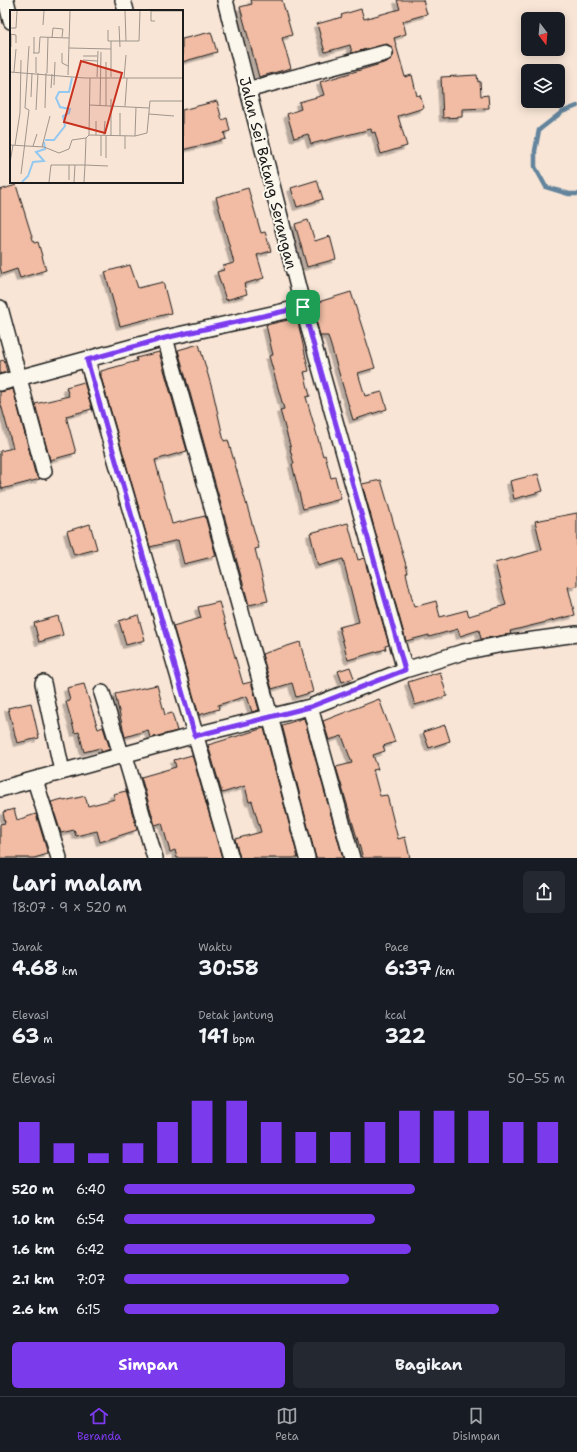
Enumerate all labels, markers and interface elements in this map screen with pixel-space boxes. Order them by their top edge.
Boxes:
inset map [10,10,183,183]
north arrow [521,12,565,56]
map controls [521,12,565,108]
button: layers [521,64,565,108]
street label: Jalan Sei Batang Serangan [234,75,302,271]
pin [286,290,320,324]
icon: arrive [292,296,314,318]
text: Lari malam [12,869,142,898]
button: share [523,871,565,913]
text: 18:07 · 9 × 520 m [12,899,127,916]
text: Jarak [12,940,43,955]
text: Waktu [198,940,232,955]
text: Pace [385,940,409,955]
text: 4.68 [12,955,58,981]
text: 30:58 [198,955,259,981]
text: 6:37 [385,955,431,981]
text: km [58,964,77,979]
text: /km [431,964,455,979]
text: Elevasi [12,1008,49,1023]
text: Detak jantung [198,1008,274,1023]
text: kcal [385,1008,406,1023]
text: 63 [12,1023,39,1049]
text: 141 [198,1023,229,1049]
text: 322 [385,1023,426,1049]
text: m [39,1032,53,1047]
text: bpm [229,1032,255,1047]
text: Elevasi [12,1070,55,1087]
text: 50–55 m [508,1070,565,1087]
text: 520 m [12,1181,54,1198]
text: 6:40 [76,1181,106,1198]
text: 1.0 km [12,1211,54,1228]
text: 6:54 [76,1211,105,1228]
text: 1.6 km [12,1241,55,1258]
text: 6:42 [76,1241,105,1258]
text: 2.1 km [12,1271,54,1288]
text: 7:07 [76,1271,105,1288]
text: 2.6 km [12,1301,58,1318]
text: 6:15 [76,1301,100,1318]
button: Simpan [12,1342,285,1388]
button: Bagikan [293,1342,565,1388]
tab: Beranda [77,1405,121,1444]
tab: Peta [275,1405,299,1444]
tab: Disimpan [452,1405,500,1444]

